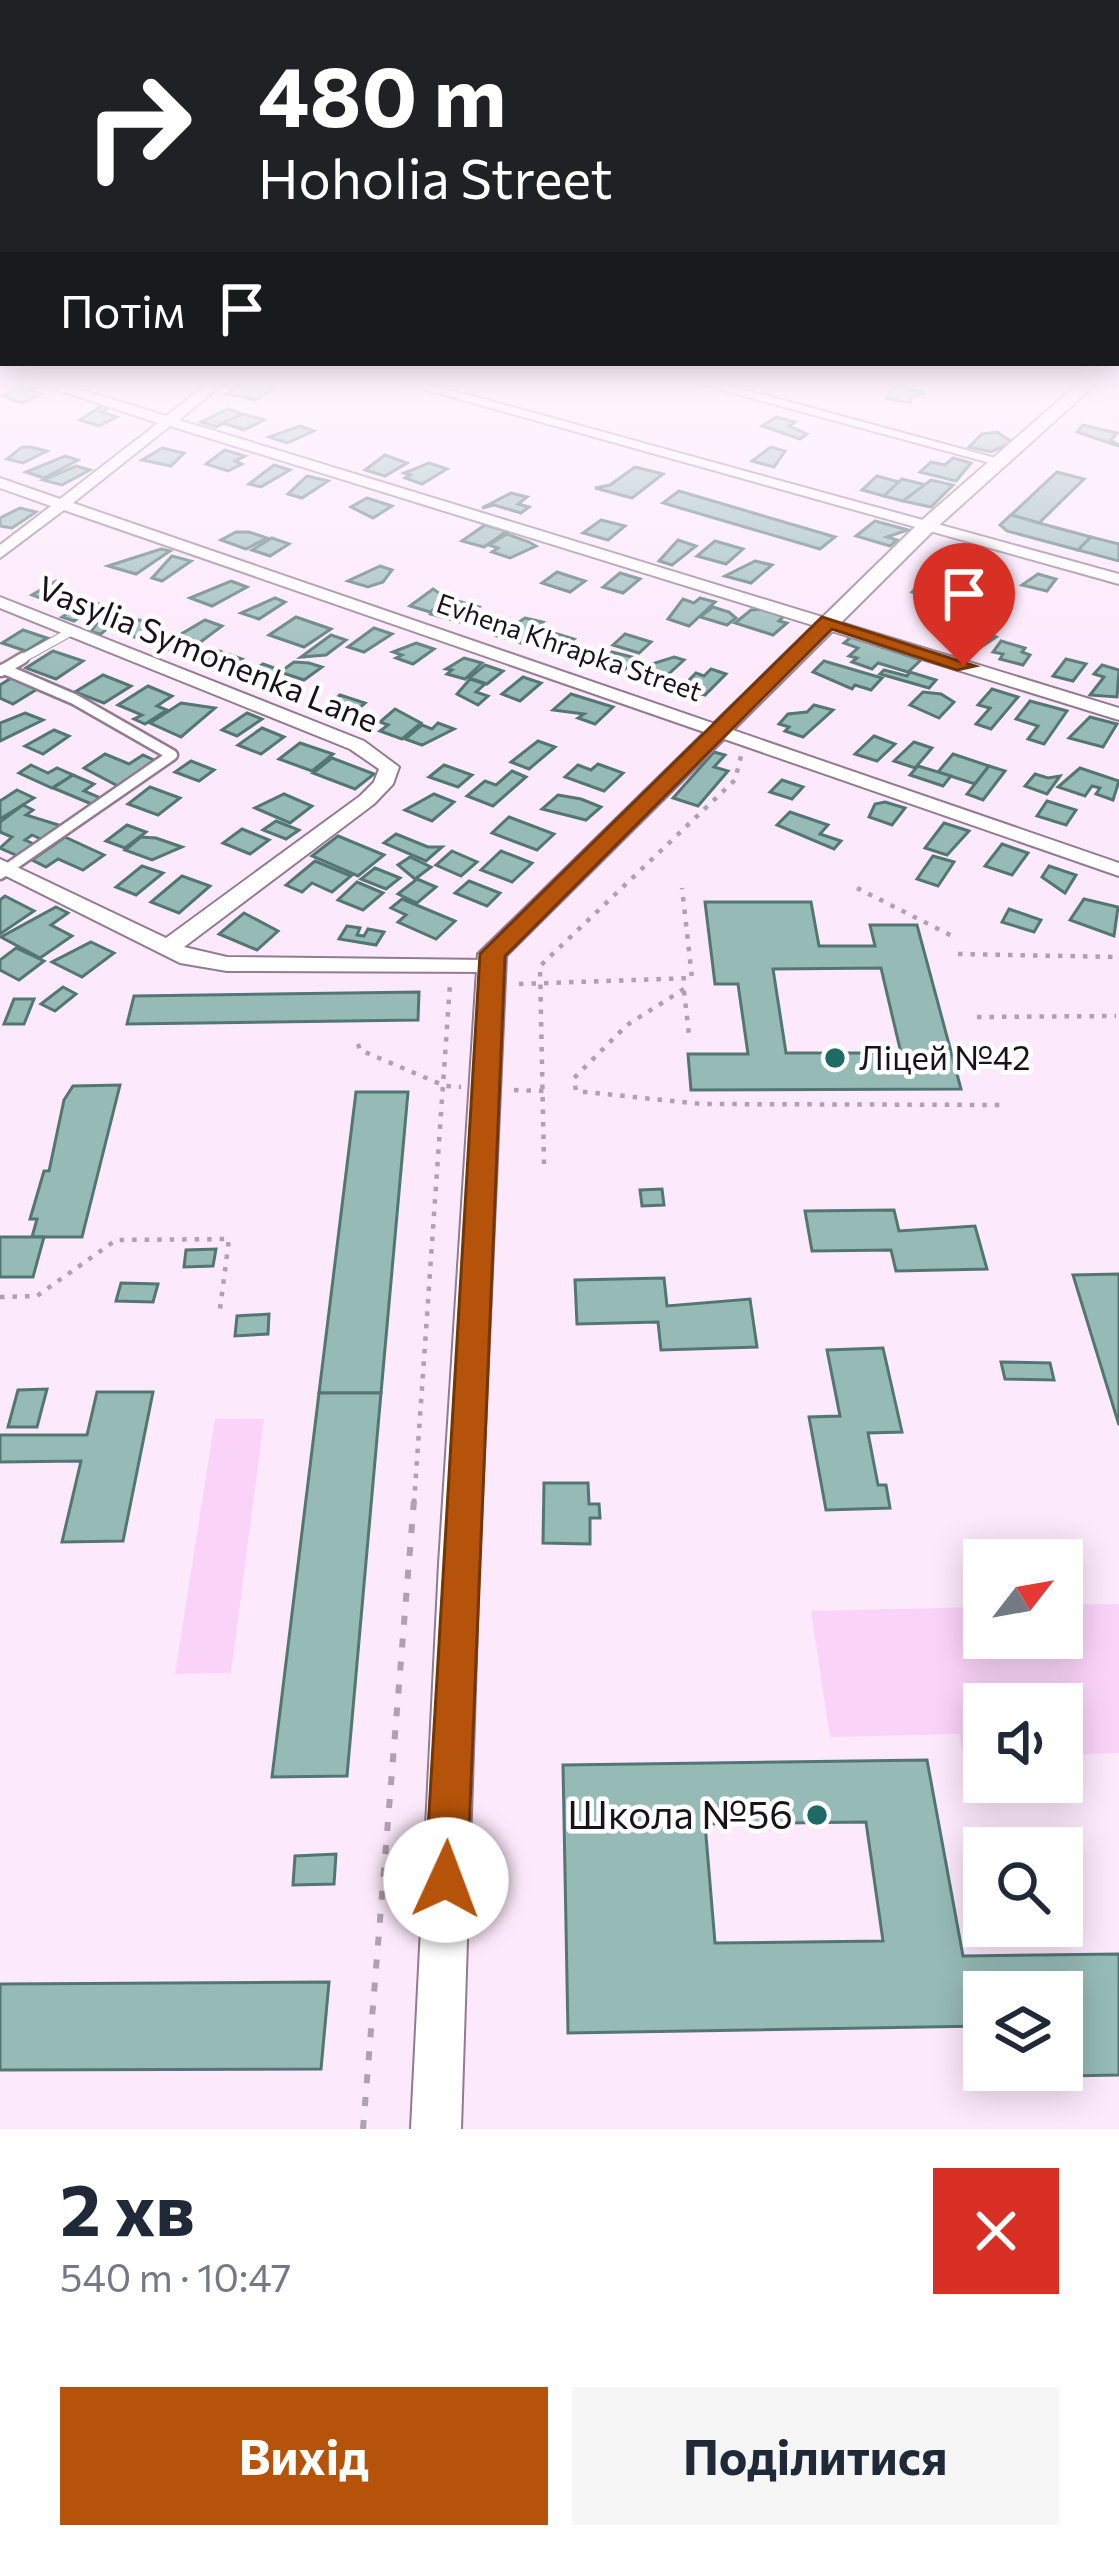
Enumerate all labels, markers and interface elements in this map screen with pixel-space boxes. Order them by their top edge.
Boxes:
text: 480 m [258,42,507,144]
icon: right [60,48,216,204]
text: Hoholia Street [258,144,613,210]
icon: arrive [209,276,275,342]
text: Потім [60,282,185,337]
pin [913,543,1015,666]
icon: arrive [931,561,997,627]
street label: Vasylia Symonenka Lane [32,565,385,740]
street label: Evhena Khrapka Street [433,586,706,707]
place label: Ліцей №42 [859,1036,1030,1077]
marker: Ліцей №42 [822,1045,848,1071]
north arrow [963,1539,1083,1659]
map controls [963,1539,1083,2091]
button: sound [963,1683,1083,1803]
place label: Школа №56 [567,1789,793,1837]
marker: Школа №56 [804,1802,830,1828]
position arrow [383,1817,509,1943]
button: search [963,1827,1083,1947]
button: layers [963,1971,1083,2091]
text: 2 хв [60,2163,195,2251]
button: close [933,2168,1059,2294]
text: 540 m · 10:47 [60,2252,291,2300]
button: Вихід [60,2387,548,2525]
button: Поділитися [572,2387,1059,2525]

